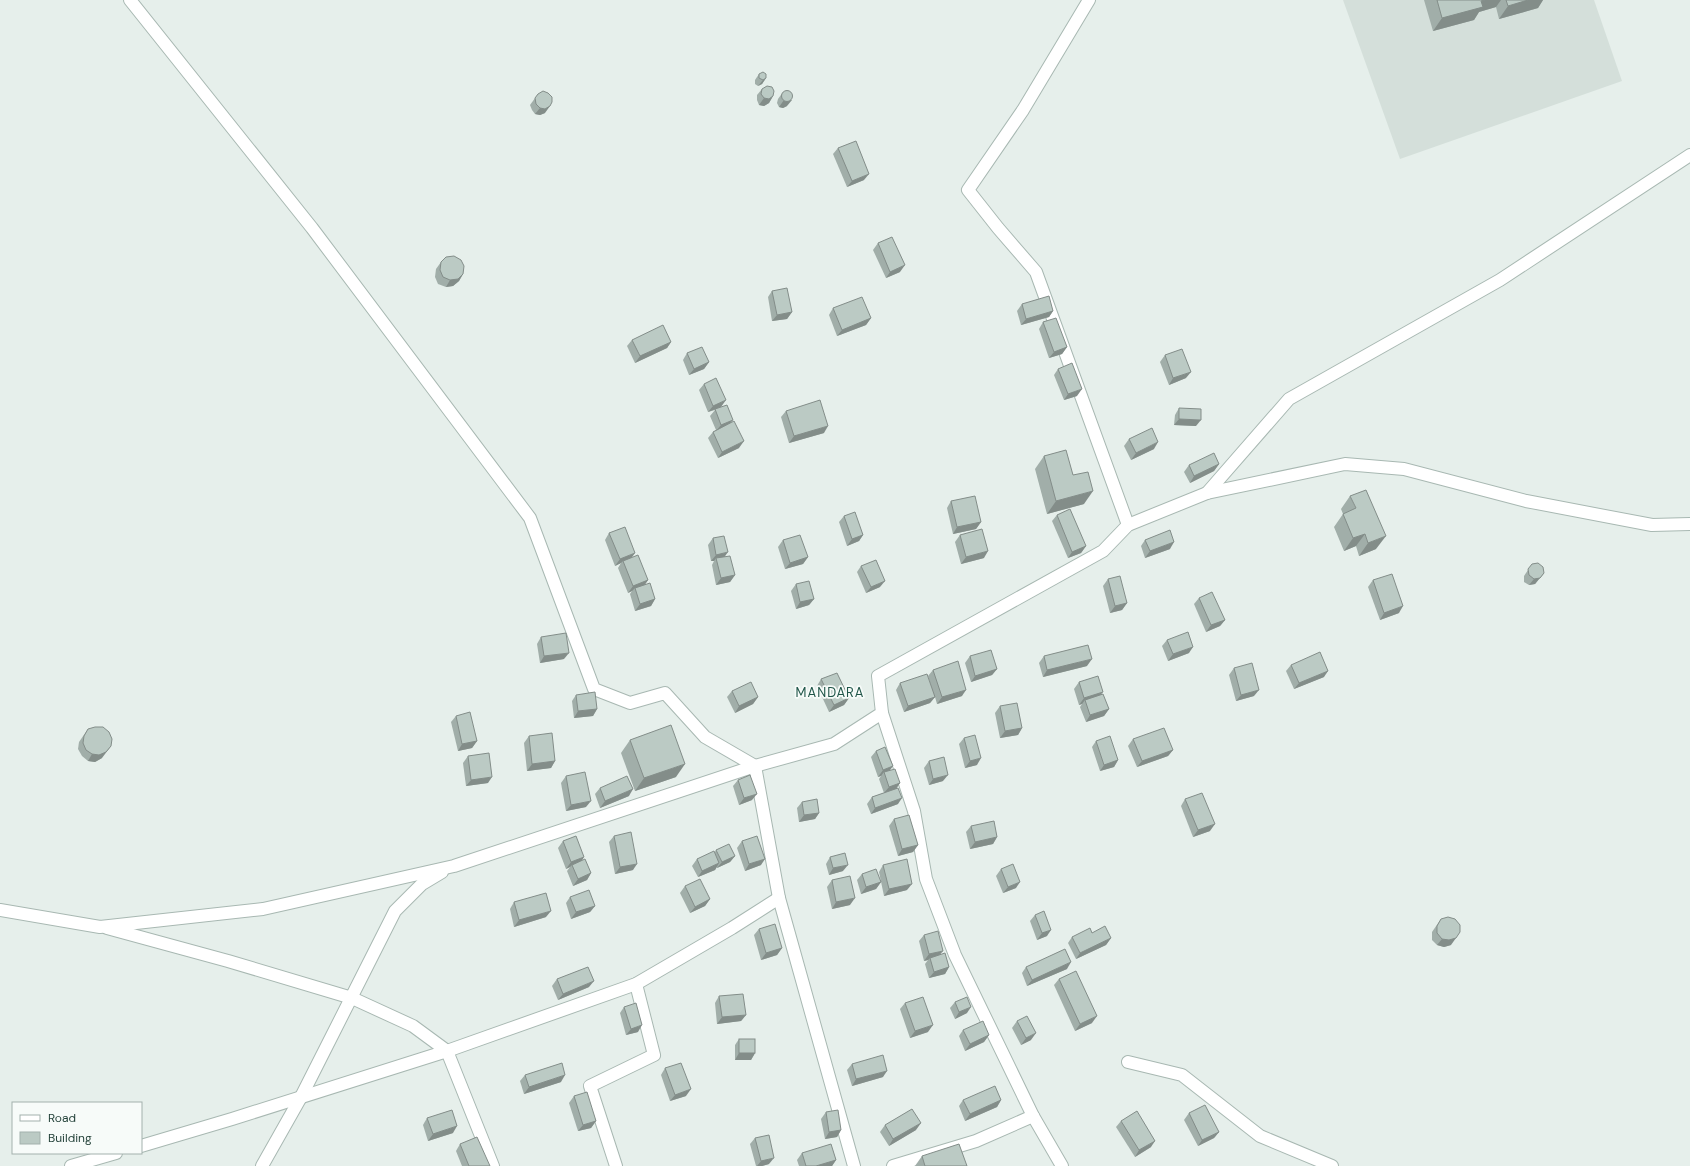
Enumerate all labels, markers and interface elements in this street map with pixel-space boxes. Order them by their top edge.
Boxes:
district label: MANDARA [796,684,864,701]
legend [12,1102,142,1154]
text: Road [48,1110,76,1126]
text: Building [48,1130,92,1146]

